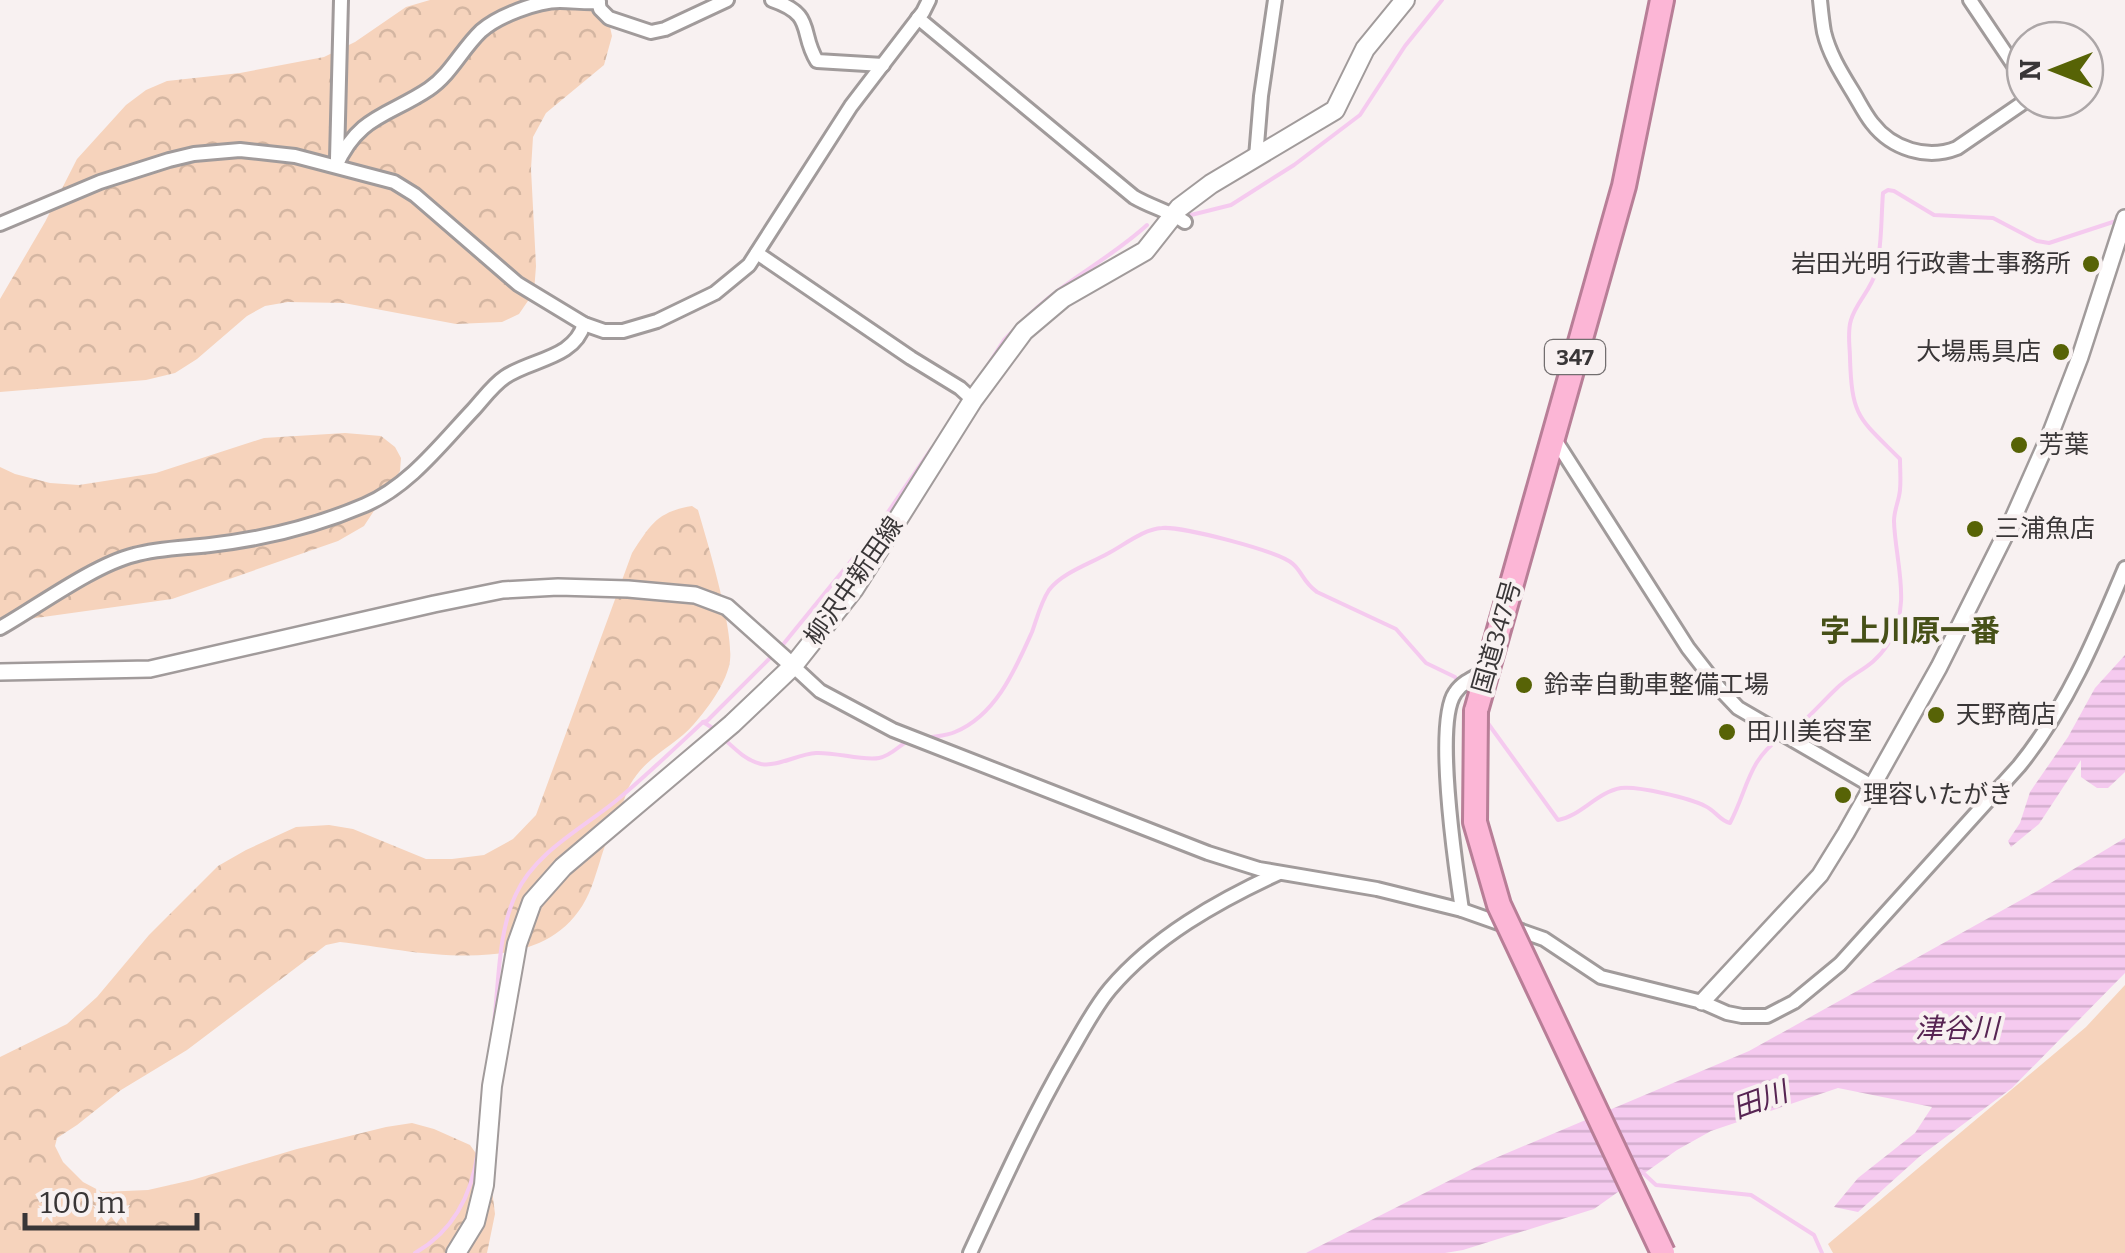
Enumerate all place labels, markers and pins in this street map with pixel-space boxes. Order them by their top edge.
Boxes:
place label: 岩田光明 行政書士事務所 [1791,249,2071,279]
marker: 岩田光明 行政書士事務所 [2080,253,2102,275]
place label: 大場馬具店 [1916,337,2041,367]
marker: 大場馬具店 [2050,341,2072,363]
place label: 芳葉 [2039,430,2089,460]
marker: 芳葉 [2008,434,2030,456]
place label: 三浦魚店 [1995,514,2095,544]
marker: 三浦魚店 [1964,518,1986,540]
place label: 鈴幸自動車整備工場 [1544,670,1769,700]
marker: 鈴幸自動車整備工場 [1513,674,1535,696]
place label: 天野商店 [1956,700,2056,730]
marker: 天野商店 [1925,704,1947,726]
place label: 田川美容室 [1747,717,1872,747]
marker: 田川美容室 [1716,721,1738,743]
place label: 理容いたがき [1863,780,2013,810]
marker: 理容いたがき [1832,784,1854,806]

